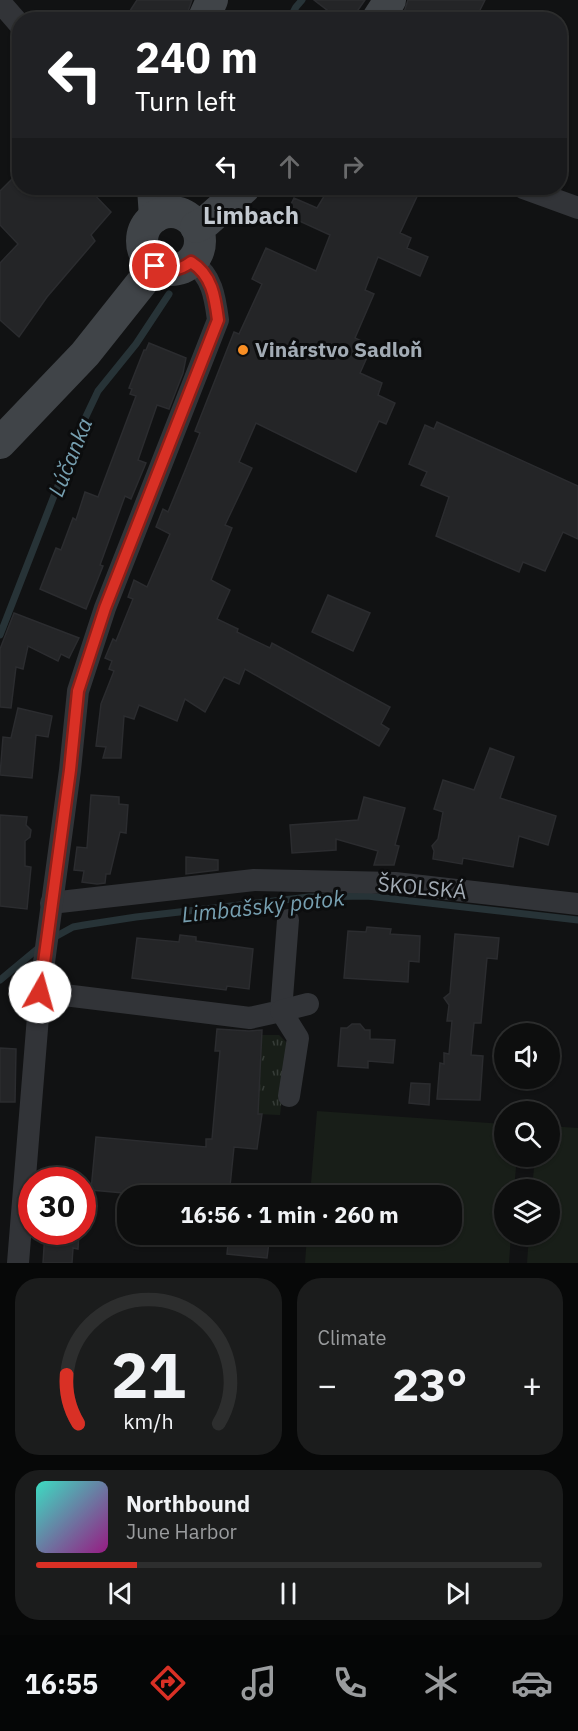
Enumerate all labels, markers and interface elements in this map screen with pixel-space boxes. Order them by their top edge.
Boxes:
text: 240 m [135,30,258,85]
icon: left [36,36,114,114]
text: Turn left [135,83,236,118]
icon: left [210,150,243,183]
icon: ahead [273,150,306,183]
icon: right [336,150,369,183]
district label: Limbach [203,199,299,231]
pin [129,240,180,291]
icon: arrive [138,249,171,282]
place label: Vinárstvo Sadloň [255,335,423,363]
marker: Vinárstvo Sadloň [236,343,250,357]
water label: Lúčanka [41,413,98,500]
street label: ŠKOLSKÁ [376,869,468,905]
water label: Limbašský potok [180,882,346,928]
position arrow [8,960,72,1024]
map controls [494,1023,560,1245]
button: sound [494,1023,560,1089]
button: search [494,1101,560,1167]
speed limit sign: 30 [18,1167,96,1245]
button: layers [494,1179,560,1245]
text: 16:56 · 1 min · 260 m [180,1200,399,1229]
text: Climate [318,1324,386,1351]
text: 21 [111,1334,186,1415]
text: 23° [392,1355,467,1413]
text: − [318,1363,337,1406]
text: + [522,1363,542,1406]
text: km/h [123,1407,173,1435]
text: Northbound [126,1489,250,1518]
text: June Harbor [126,1518,237,1545]
icon: previous [104,1577,137,1610]
icon: pause [272,1577,305,1610]
icon: next [441,1577,474,1610]
icon: directions [147,1662,189,1704]
icon: music [238,1662,280,1704]
icon: phone [329,1662,371,1704]
icon: climate [420,1662,462,1704]
icon: car [511,1662,553,1704]
text: 16:55 [25,1666,98,1701]

